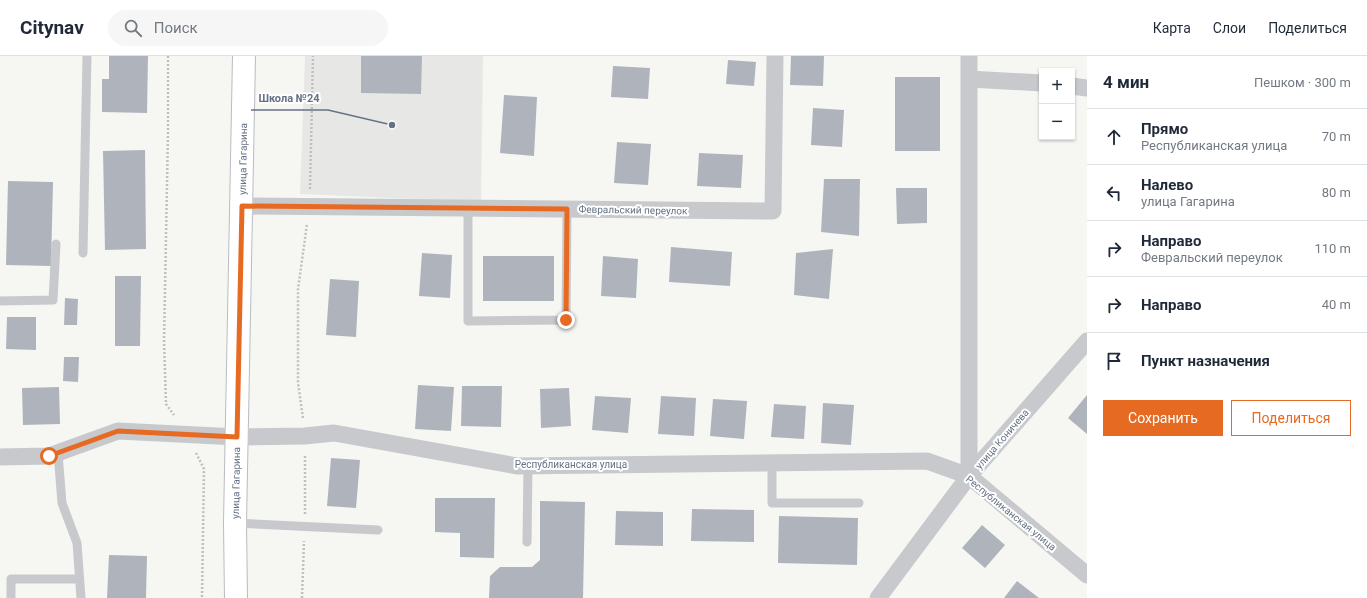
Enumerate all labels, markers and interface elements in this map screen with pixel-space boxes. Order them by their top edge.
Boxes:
search box [108,10,388,46]
text: Citynav [20,16,84,39]
icon: search [122,17,144,39]
text: Поиск [154,19,198,37]
text: Карта [1153,20,1191,36]
text: Слои [1213,20,1246,36]
text: Поделиться [1268,20,1347,36]
map controls [1039,68,1075,140]
button: + [1039,68,1075,104]
text: 4 мин [1103,72,1149,92]
text: Пешком · 300 m [1254,75,1351,90]
callout: Школа №24 [251,87,328,110]
text: Школа №24 [258,92,320,105]
button: − [1039,104,1075,140]
text: Прямо [1141,120,1188,138]
street label: улица Гагарина [237,123,249,195]
icon: ahead [1103,126,1125,148]
text: 70 m [1322,129,1351,144]
text: Республиканская улица [1141,138,1287,153]
text: Налево [1141,176,1193,194]
icon: left [1103,182,1125,204]
text: 80 m [1322,185,1351,200]
text: улица Гагарина [1141,194,1235,209]
street label: Февральский переулок [578,203,688,216]
text: Направо [1141,232,1202,250]
icon: right [1103,238,1125,260]
text: 110 m [1314,241,1351,256]
text: Февральский переулок [1141,250,1283,265]
icon: right [1103,294,1125,316]
text: Направо [1141,296,1202,314]
text: 40 m [1322,297,1351,312]
route end [557,311,575,329]
icon: arrive [1103,350,1125,372]
text: Пункт назначения [1141,352,1270,370]
button: Сохранить [1103,400,1223,436]
button: Поделиться [1231,400,1351,436]
street label: улица Коничева [973,407,1031,471]
route start [40,447,58,465]
street label: улица Гагарина [230,447,242,519]
street label: Республиканская улица [515,459,627,470]
street label: Республиканская улица [964,473,1058,553]

